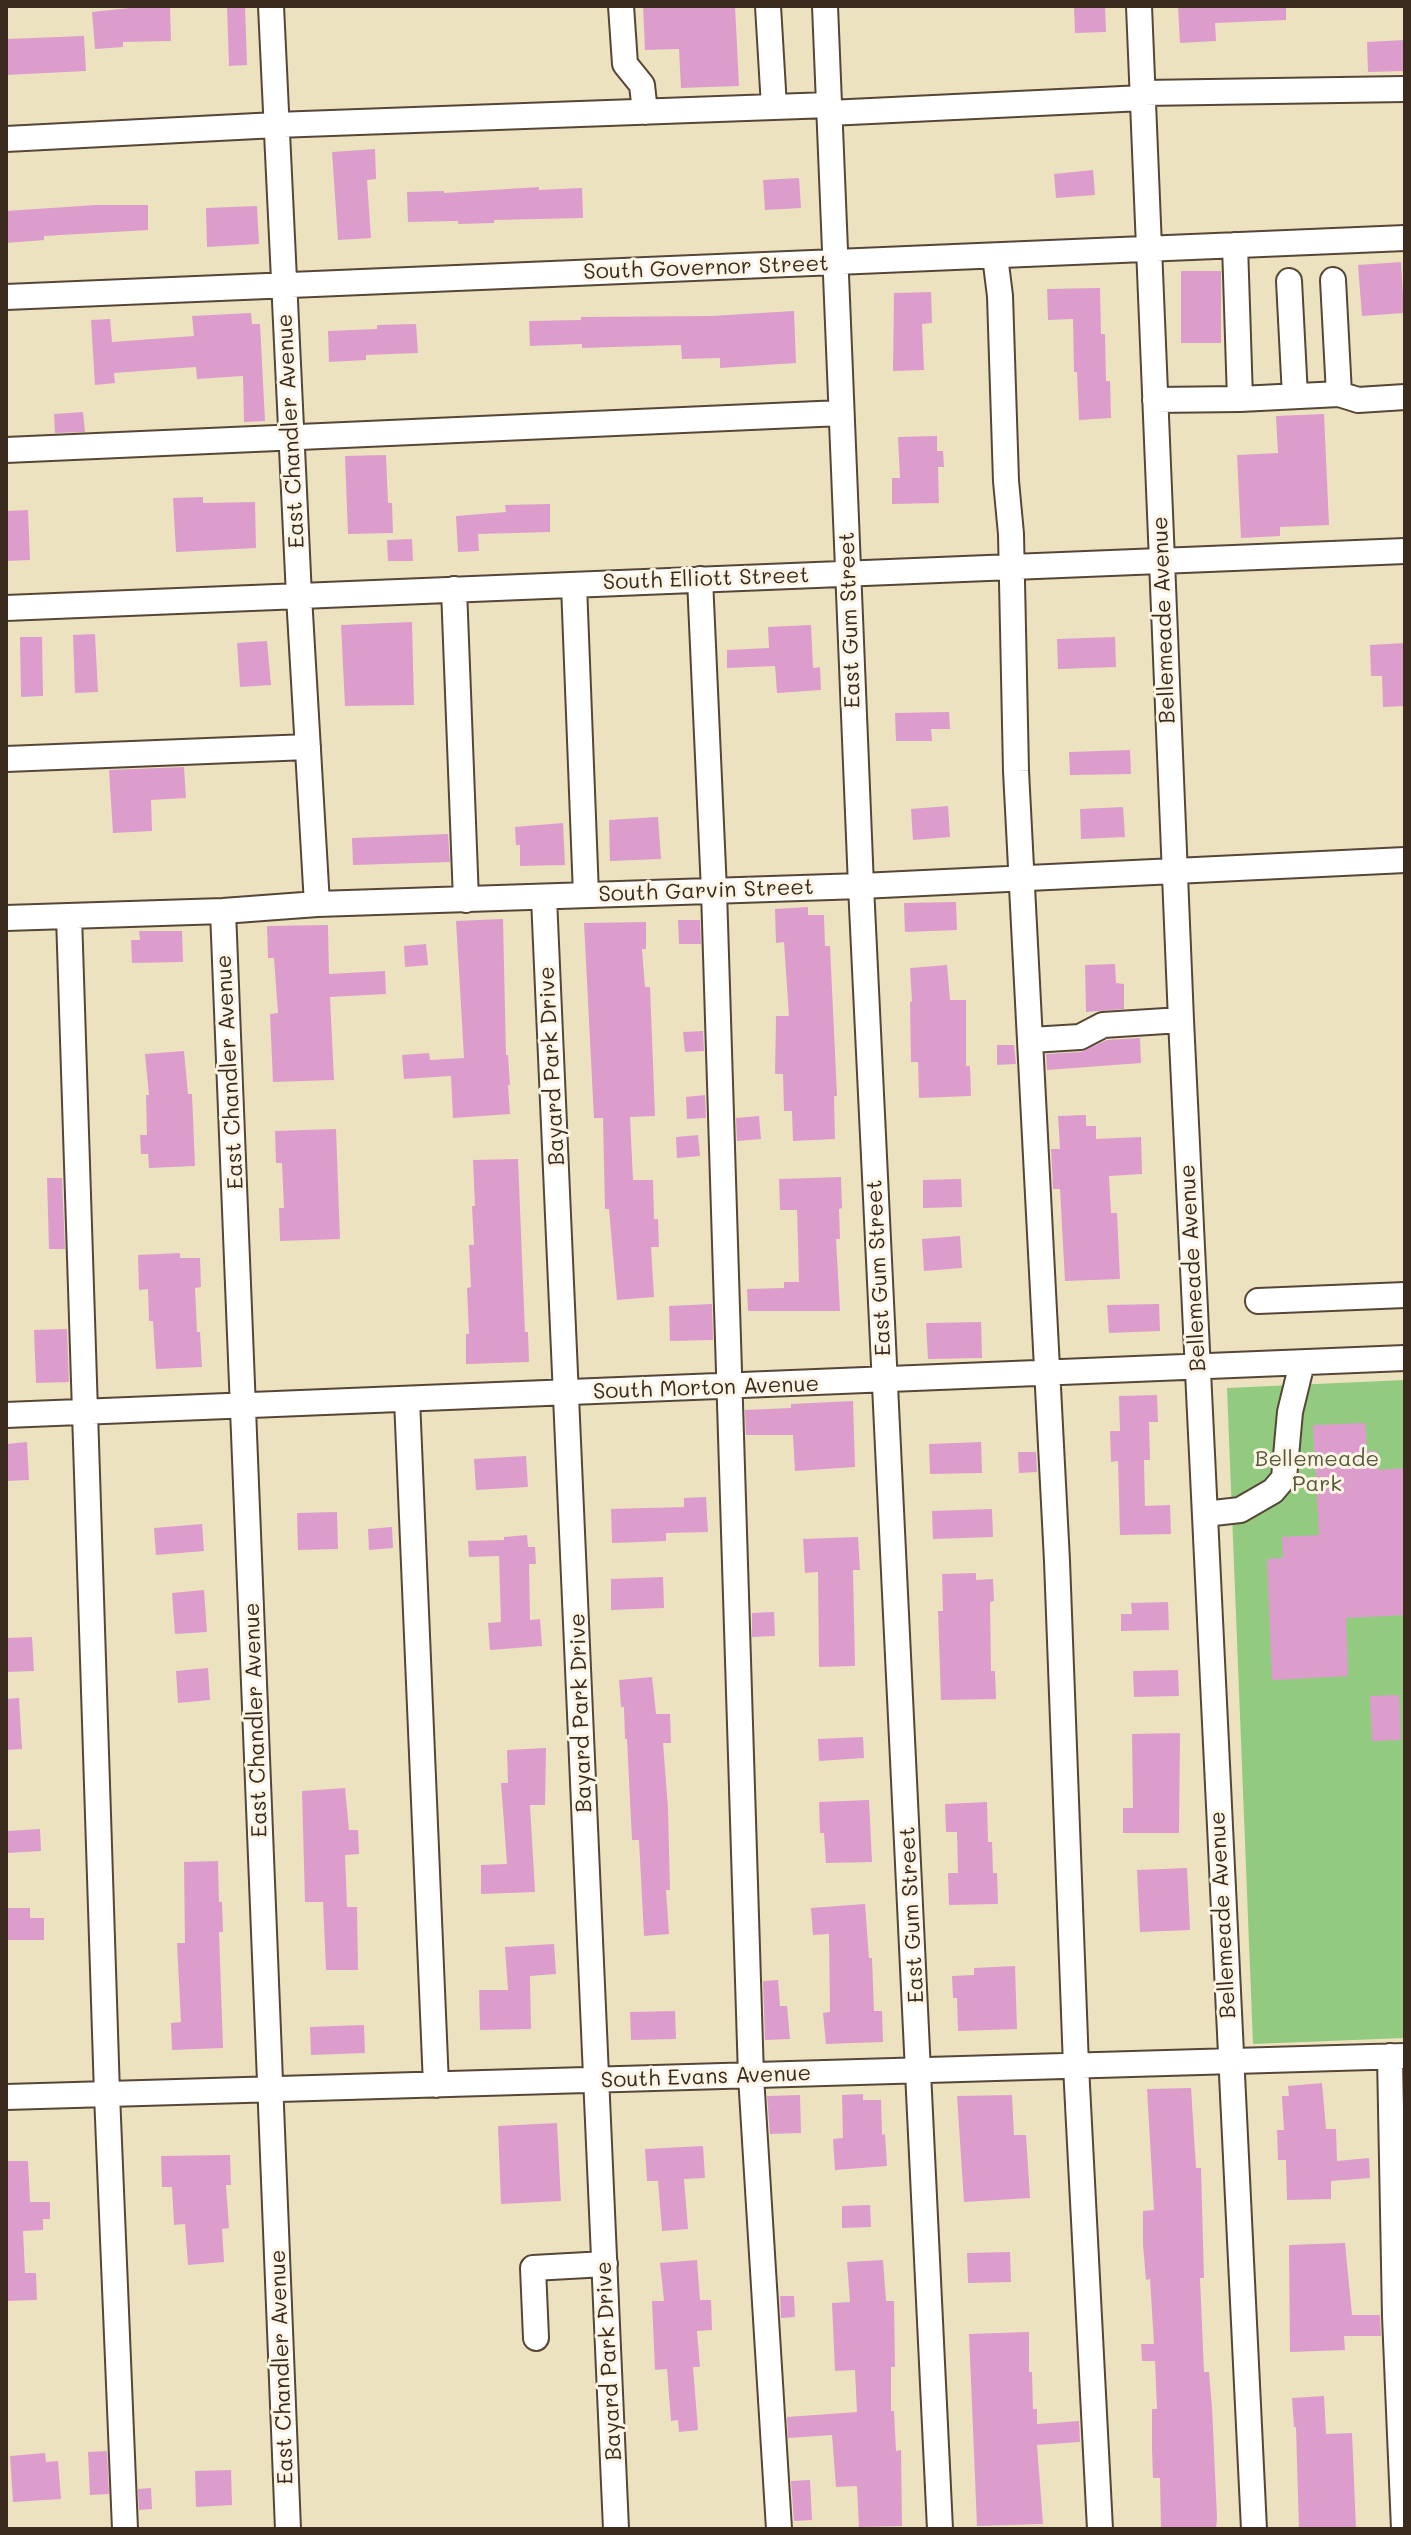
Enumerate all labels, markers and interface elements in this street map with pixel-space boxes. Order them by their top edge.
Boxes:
street label: South Governor Street [583,251,829,285]
street label: East Chandler Avenue [272,313,310,549]
street label: Bellemeade Avenue [1147,516,1181,724]
street label: East Gum Street [834,531,866,709]
street label: South Elliott Street [602,562,810,596]
street label: South Garvin Street [598,874,814,908]
street label: East Chandler Avenue [211,954,249,1190]
street label: Bayard Park Drive [534,966,570,1166]
street label: Bellemeade Avenue [1174,1164,1212,1372]
street label: East Gum Street [861,1179,897,1357]
street label: South Morton Avenue [592,1371,820,1405]
park label: Bellemeade Park [1255,1446,1379,1498]
street label: East Chandler Avenue [239,1602,273,1838]
street label: Bayard Park Drive [564,1613,598,1813]
street label: Bellemeade Avenue [1204,1811,1242,2019]
street label: East Gum Street [894,1826,930,2004]
street label: South Evans Avenue [600,2060,812,2094]
street label: East Chandler Avenue [265,2249,299,2485]
street label: Bayard Park Drive [591,2261,627,2461]

